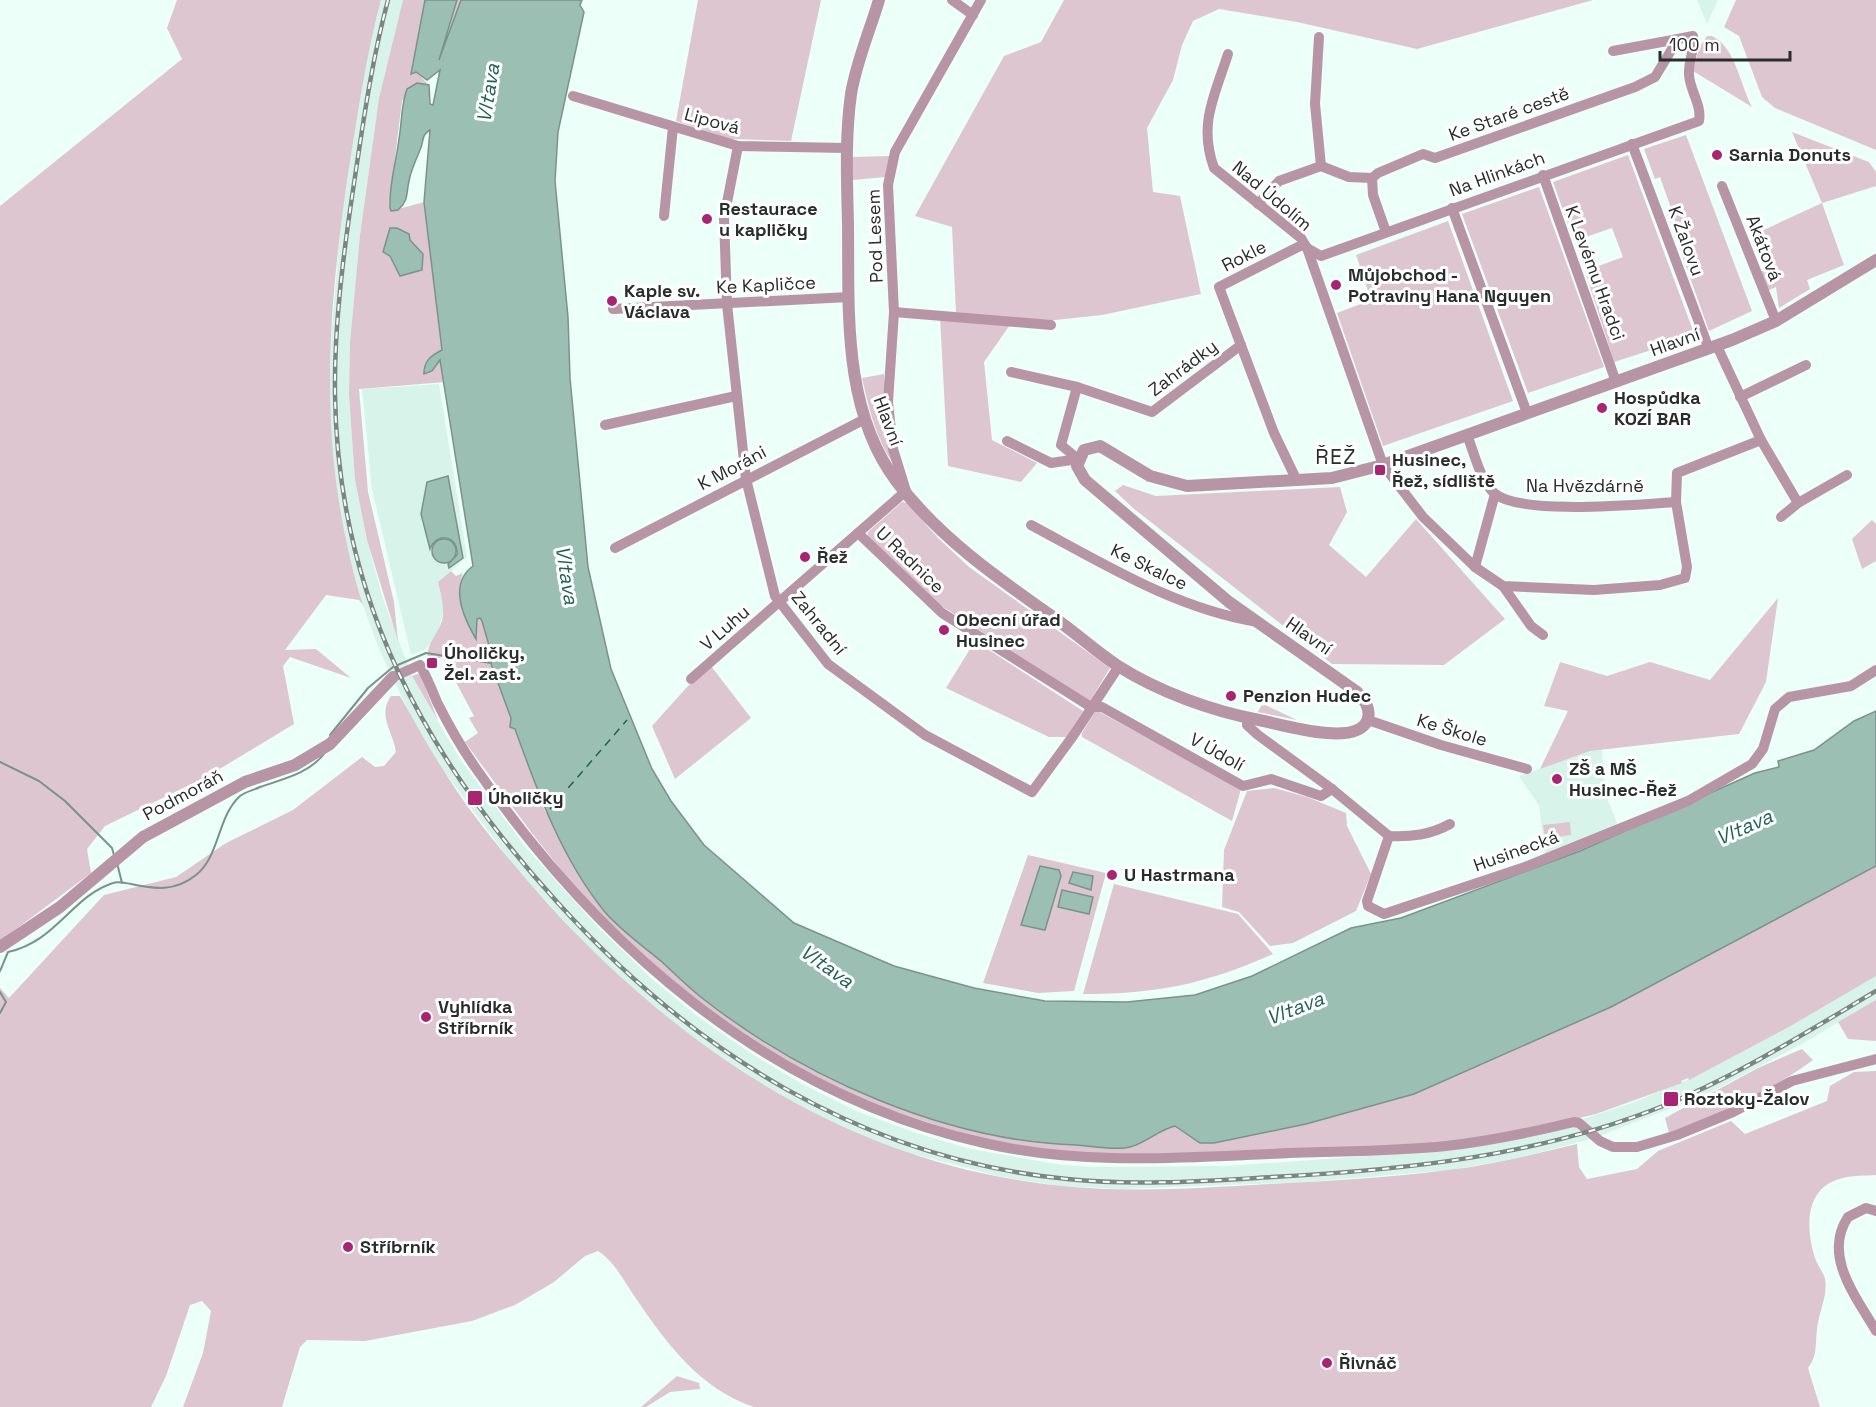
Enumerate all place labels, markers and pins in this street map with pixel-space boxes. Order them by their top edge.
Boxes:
place label: Sarnia Donuts [1729,143,1851,166]
marker: Sarnia Donuts [1710,148,1724,162]
place label: Restaurace u kapličky [719,197,818,241]
marker: Restaurace u kapličky [700,212,714,226]
place label: Můjobchod - Potraviny Hana Nguyen [1348,263,1551,307]
marker: Můjobchod - Potraviny Hana Nguyen [1329,278,1343,292]
place label: Kaple sv. Václava [624,279,700,323]
marker: Kaple sv. Václava [605,294,619,308]
place label: Hospůdka KOZÍ BAR [1614,386,1701,430]
marker: Hospůdka KOZÍ BAR [1595,401,1609,415]
place label: Husinec, Řež, sídliště [1392,448,1495,492]
marker: Husinec, Řež, sídliště [1373,463,1387,477]
place label: Řež [817,545,848,568]
marker: Řež [798,550,812,564]
place label: Obecní úřad Husinec [956,608,1061,652]
marker: Obecní úřad Husinec [937,623,951,637]
place label: Úholičky, Žel. zast. [444,641,525,685]
marker: Úholičky, Žel. zast. [425,656,439,670]
place label: Penzion Hudec [1243,684,1371,707]
marker: Penzion Hudec [1224,689,1238,703]
place label: ZŠ a MŠ Husinec-Řež [1569,757,1677,801]
marker: ZŠ a MŠ Husinec-Řež [1550,772,1564,786]
place label: Úholičky [488,786,564,809]
marker: Úholičky [466,789,484,807]
place label: U Hastrmana [1124,863,1235,886]
marker: U Hastrmana [1105,868,1119,882]
place label: Vyhlídka Stříbrník [438,995,514,1039]
marker: Vyhlídka Stříbrník [419,1010,433,1024]
place label: Roztoky-Žalov [1684,1087,1810,1110]
marker: Roztoky-Žalov [1662,1090,1680,1108]
place label: Stříbrník [360,1235,436,1258]
marker: Stříbrník [341,1240,355,1254]
place label: Řivnáč [1339,1351,1397,1374]
marker: Řivnáč [1320,1356,1334,1370]

